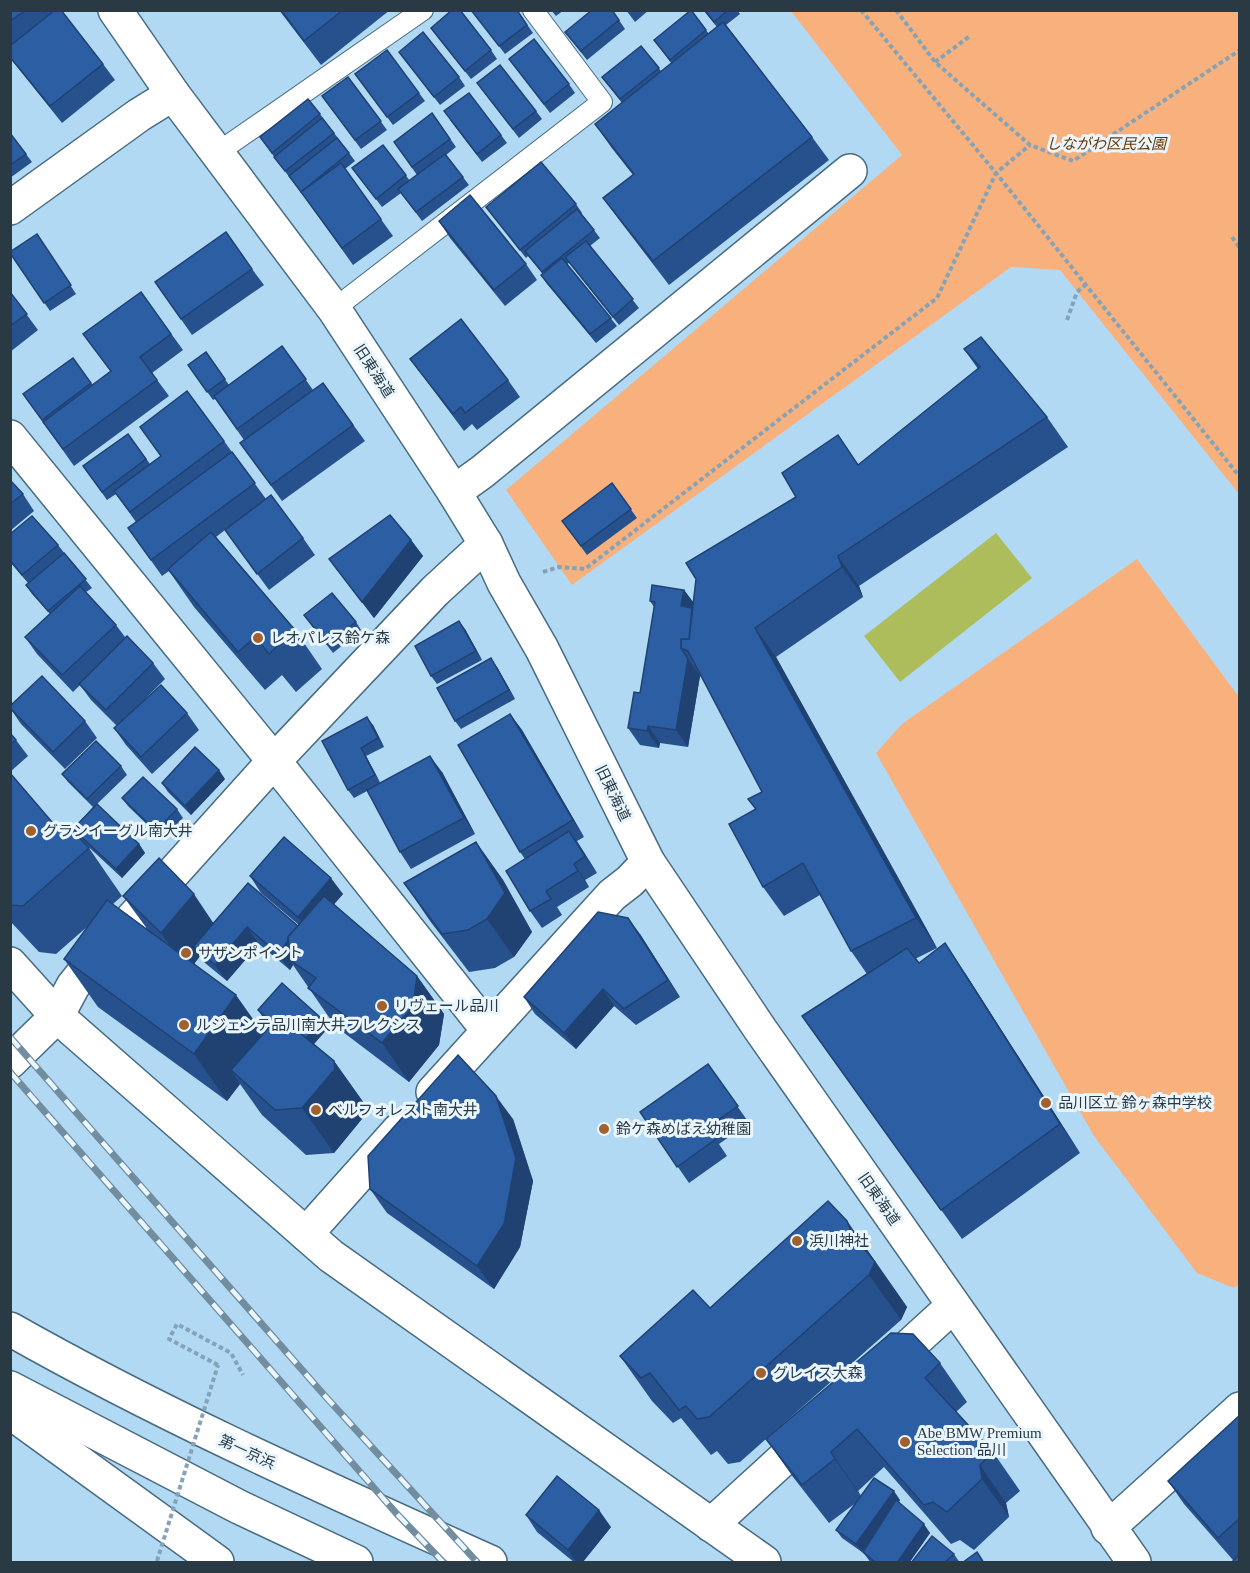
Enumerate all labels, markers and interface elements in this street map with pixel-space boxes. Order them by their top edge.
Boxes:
park label: しながわ区民公園 [1046,136,1168,152]
street label: 旧東海道 [351,341,397,401]
place label: レオパレス鈴ケ森 [270,630,390,646]
marker: レオパレス鈴ケ森 [251,631,265,645]
street label: 旧東海道 [593,763,633,823]
place label: グランイーグル南大井 [43,822,193,839]
marker: グランイーグル南大井 [24,824,38,838]
place label: サザンポイント [198,945,303,961]
marker: サザンポイント [179,946,193,960]
place label: リヴェール品川 [394,998,499,1014]
marker: リヴェール品川 [375,999,389,1013]
place label: ルジェンテ品川南大井フレクシス [196,1016,421,1033]
marker: ルジェンテ品川南大井フレクシス [177,1018,191,1032]
place label: 品川区立 鈴ヶ森中学校 [1058,1095,1212,1111]
marker: 品川区立 鈴ヶ森中学校 [1039,1096,1053,1110]
place label: ベルフォレスト南大井 [328,1101,478,1118]
marker: ベルフォレスト南大井 [309,1103,323,1117]
place label: 鈴ケ森めばえ幼稚園 [616,1121,751,1137]
marker: 鈴ケ森めばえ幼稚園 [597,1122,611,1136]
street label: 旧東海道 [855,1170,903,1228]
place label: 浜川神社 [809,1233,869,1249]
marker: 浜川神社 [790,1234,804,1248]
place label: グレイス大森 [773,1365,863,1381]
marker: グレイス大森 [754,1366,768,1380]
place label: Abe BMW Premium Selection 品川 [917,1425,1042,1458]
street label: 第一京浜 [216,1432,278,1472]
marker: Abe BMW Premium Selection 品川 [898,1435,912,1449]

